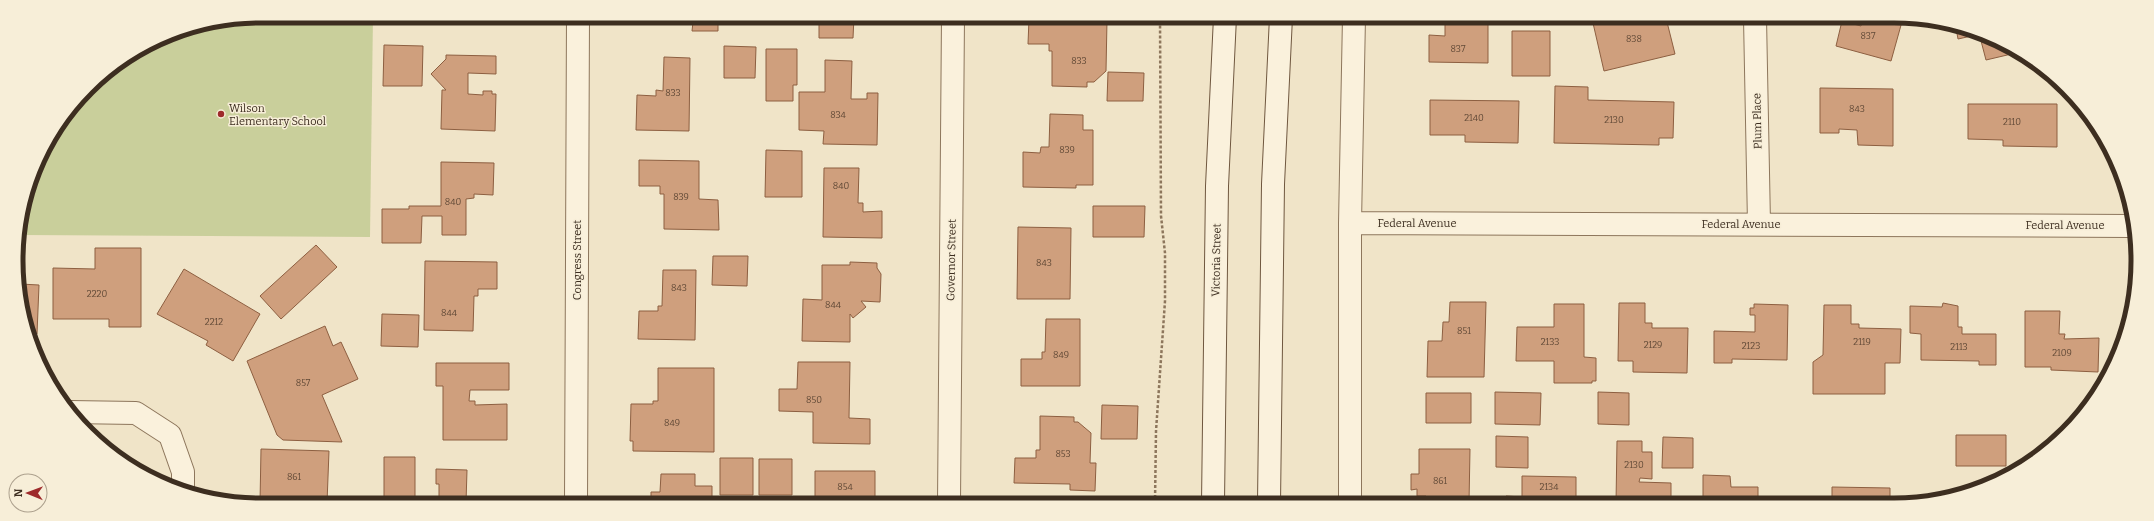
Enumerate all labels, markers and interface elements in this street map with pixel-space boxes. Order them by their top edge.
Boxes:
house number: 837 [1861,31,1876,41]
house number: 838 [1626,34,1642,44]
house number: 837 [1451,44,1466,54]
house number: 833 [1071,56,1087,66]
house number: 833 [665,88,681,98]
street label: Plum Place [1751,93,1764,149]
place label: Wilson Elementary School [229,102,326,128]
house number: 843 [1849,104,1865,114]
marker: Wilson Elementary School [216,109,226,119]
house number: 834 [830,110,847,120]
house number: 2140 [1464,113,1484,123]
house number: 2130 [1604,115,1624,125]
house number: 2110 [2003,117,2021,127]
house number: 839 [1059,145,1075,155]
house number: 840 [833,181,849,191]
house number: 839 [673,192,689,202]
house number: 840 [445,197,461,207]
street label: Federal Avenue [1378,217,1456,230]
street label: Federal Avenue [1702,218,1780,231]
street label: Governor Street [944,219,959,301]
street label: Federal Avenue [2026,219,2104,232]
street label: Congress Street [571,220,584,300]
street label: Victoria Street [1209,223,1224,297]
house number: 843 [1036,258,1052,268]
house number: 843 [671,283,687,293]
house number: 2220 [87,289,107,299]
house number: 844 [825,300,842,310]
house number: 844 [441,308,458,318]
house number: 2212 [205,317,223,327]
house number: 851 [1457,326,1471,336]
house number: 2133 [1541,337,1559,347]
house number: 2119 [1853,337,1871,347]
house number: 2129 [1644,340,1662,350]
house number: 2123 [1742,341,1760,351]
house number: 2113 [1950,342,1968,352]
house number: 2109 [2052,348,2072,358]
house number: 849 [1053,350,1069,360]
house number: 857 [296,378,311,388]
house number: 850 [806,395,822,405]
house number: 849 [664,418,680,428]
house number: 853 [1055,449,1071,459]
house number: 2130 [1624,460,1644,470]
house number: 861 [287,472,301,482]
north arrow [8,473,48,513]
house number: 861 [1433,476,1447,486]
house number: 854 [837,482,853,492]
house number: 2134 [1540,482,1559,492]
text: N [12,488,25,497]

